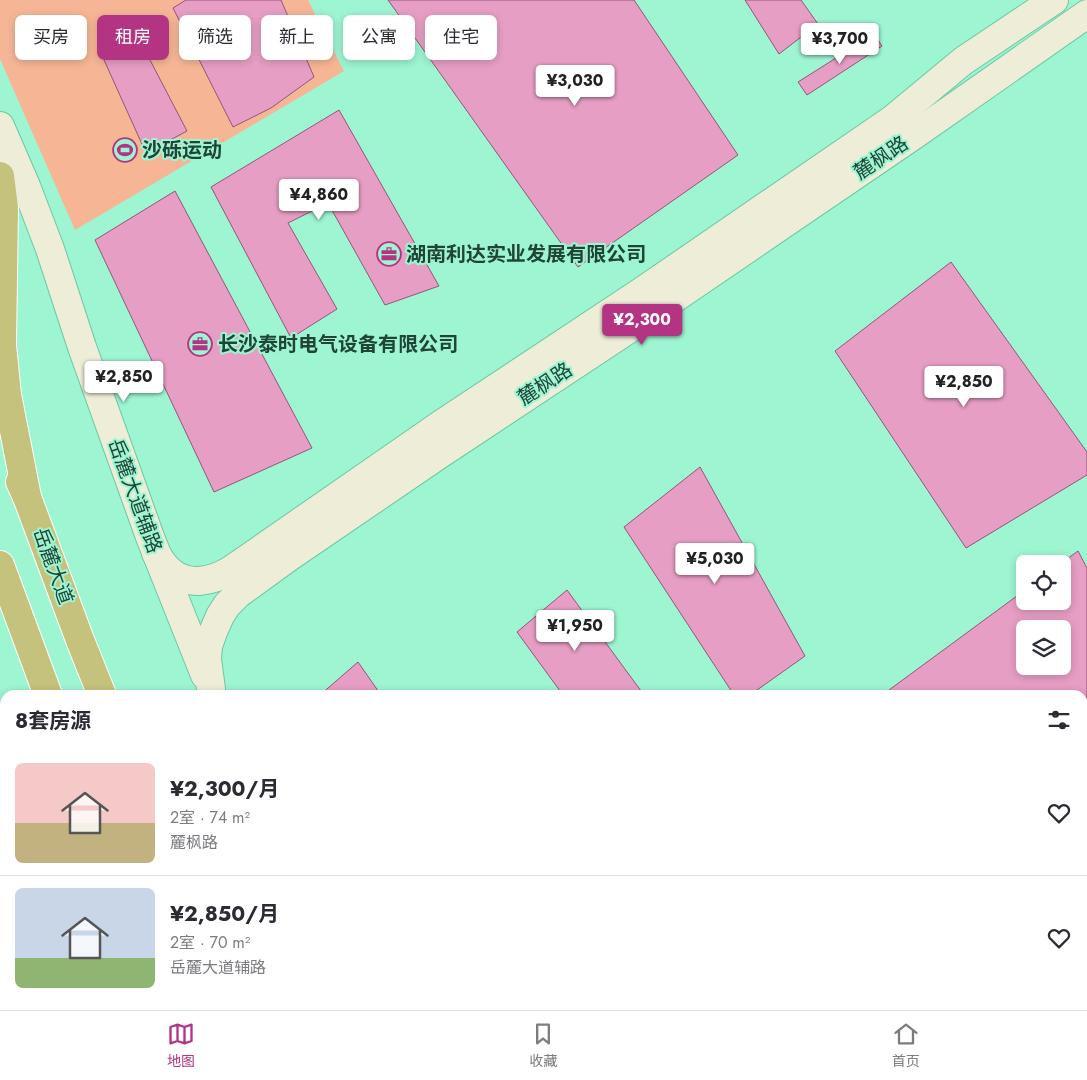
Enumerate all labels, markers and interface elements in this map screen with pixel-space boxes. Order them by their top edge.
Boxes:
chip: 买房 [15,15,87,60]
chip: 租房 [97,15,169,60]
chip: 筛选 [179,15,251,60]
chip: 新上 [261,15,333,60]
chip: 公寓 [343,15,415,60]
chip: 住宅 [425,15,497,60]
pin: ¥3,700 [799,22,881,65]
text: ¥3,700 [812,27,868,50]
pin: ¥3,030 [534,64,616,107]
text: ¥3,030 [547,69,603,92]
street label: 麓枫路 [848,129,914,187]
place label: 沙砾运动 [142,136,222,165]
sports icon: 沙砾运动 [112,137,138,163]
pin: ¥4,860 [278,178,360,221]
text: ¥4,860 [290,183,348,206]
place label: 湖南利达实业发展有限公司 [406,240,646,269]
office icon: 湖南利达实业发展有限公司 [376,241,402,267]
pin: ¥2,300 [601,304,683,346]
text: ¥2,300 [613,308,671,331]
place label: 长沙泰时电气设备有限公司 [218,330,458,359]
office icon: 长沙泰时电气设备有限公司 [187,331,213,357]
street label: 麓枫路 [512,356,578,412]
pin: ¥2,850 [83,360,165,403]
text: ¥2,850 [95,365,153,388]
pin: ¥2,850 [923,366,1005,408]
text: ¥2,850 [935,370,993,393]
street label: 岳麓大道辅路 [101,435,169,557]
street label: 岳麓大道 [26,523,80,609]
pin: ¥5,030 [674,542,756,585]
text: ¥5,030 [686,547,744,570]
map controls [1016,555,1071,675]
button: locate [1016,555,1071,610]
pin: ¥1,950 [534,610,616,652]
text: ¥1,950 [547,614,603,637]
button: layers [1016,620,1071,675]
text: 8套房源 [15,706,91,736]
icon: filters [1045,706,1073,734]
text: ¥2,300/月 [170,774,279,804]
icon: home [55,783,115,843]
icon: heart [1045,799,1073,827]
text: 2室 · 74 m² [170,806,250,829]
text: 麓枫路 [170,831,218,854]
text: ¥2,850/月 [170,899,279,929]
icon: home [55,908,115,968]
icon: heart [1045,924,1073,952]
text: 2室 · 70 m² [170,931,250,954]
text: 岳麓大道辅路 [170,956,266,979]
tab: 地图 [167,1020,195,1071]
tab: 收藏 [529,1020,557,1071]
tab: 首页 [892,1020,920,1071]

